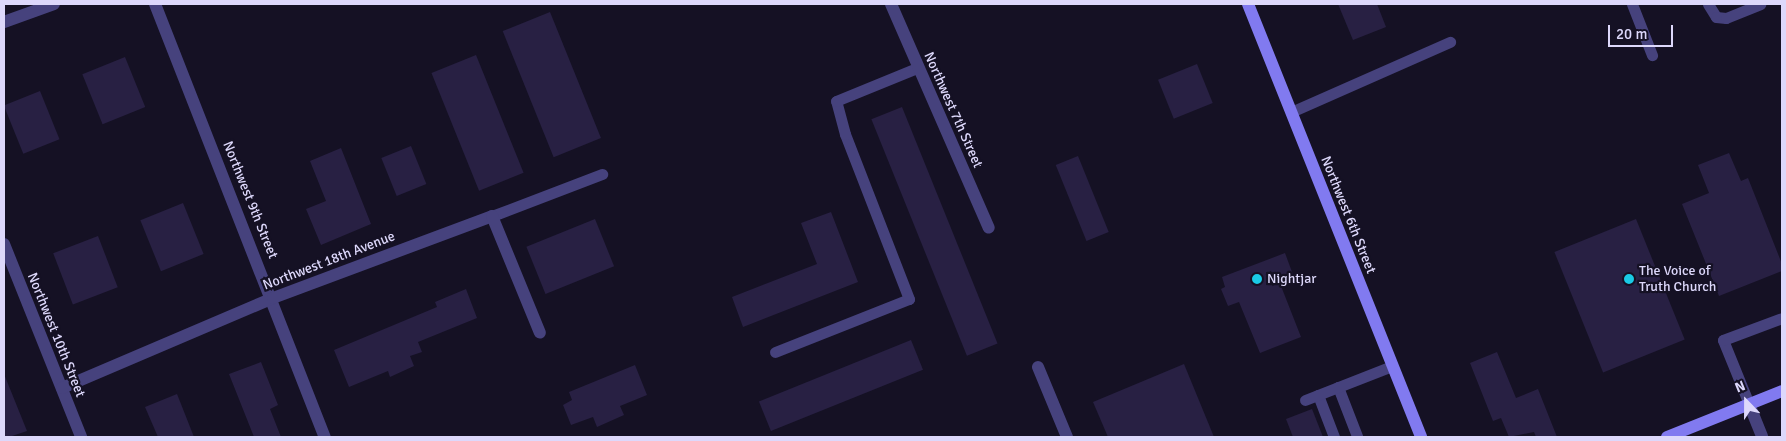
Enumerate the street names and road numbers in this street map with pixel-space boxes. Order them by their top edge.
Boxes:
street label: Northwest 7th Street [920,49,986,171]
street label: Northwest 9th Street [219,139,281,261]
street label: Northwest 6th Street [1317,154,1379,276]
street label: Northwest 18th Avenue [261,228,397,294]
street label: Northwest 10th Street [23,270,89,400]

